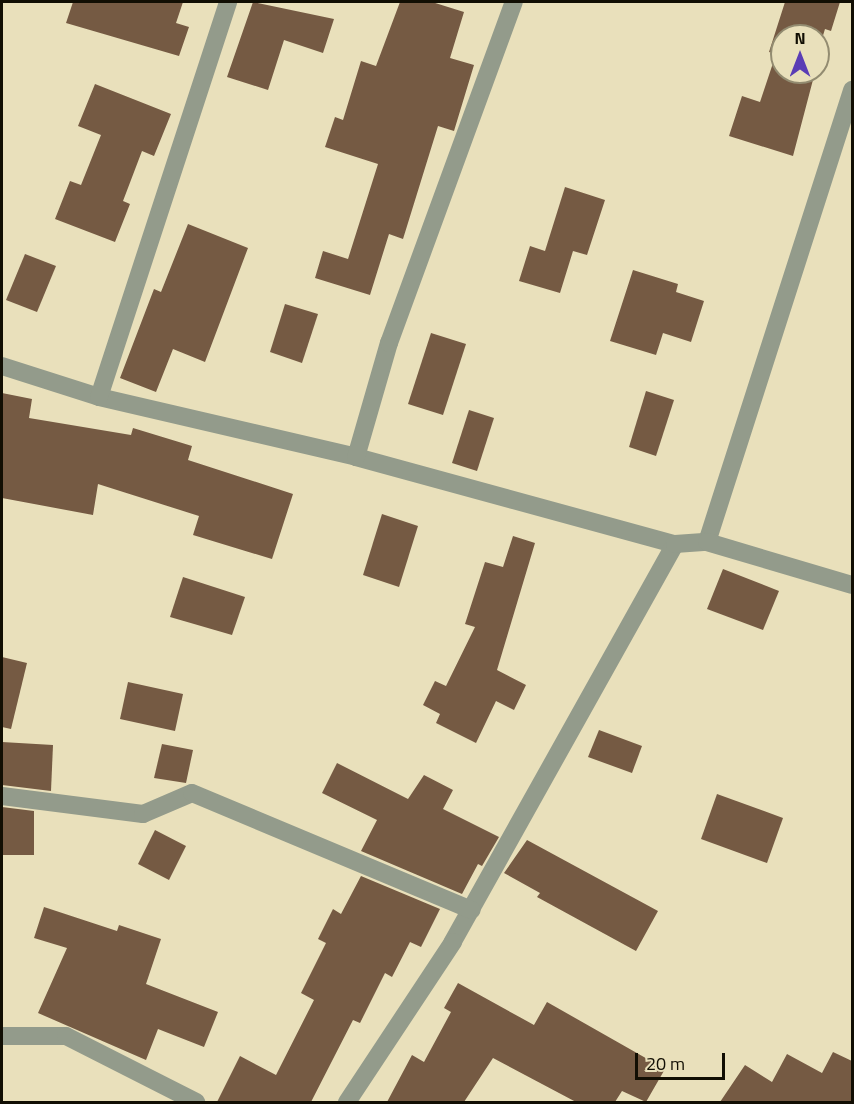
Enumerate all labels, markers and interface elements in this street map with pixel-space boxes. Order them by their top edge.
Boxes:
north arrow [770,24,830,84]
text: N [794,26,806,50]
scale bar [638,1041,728,1079]
text: 20 m [646,1050,685,1077]

